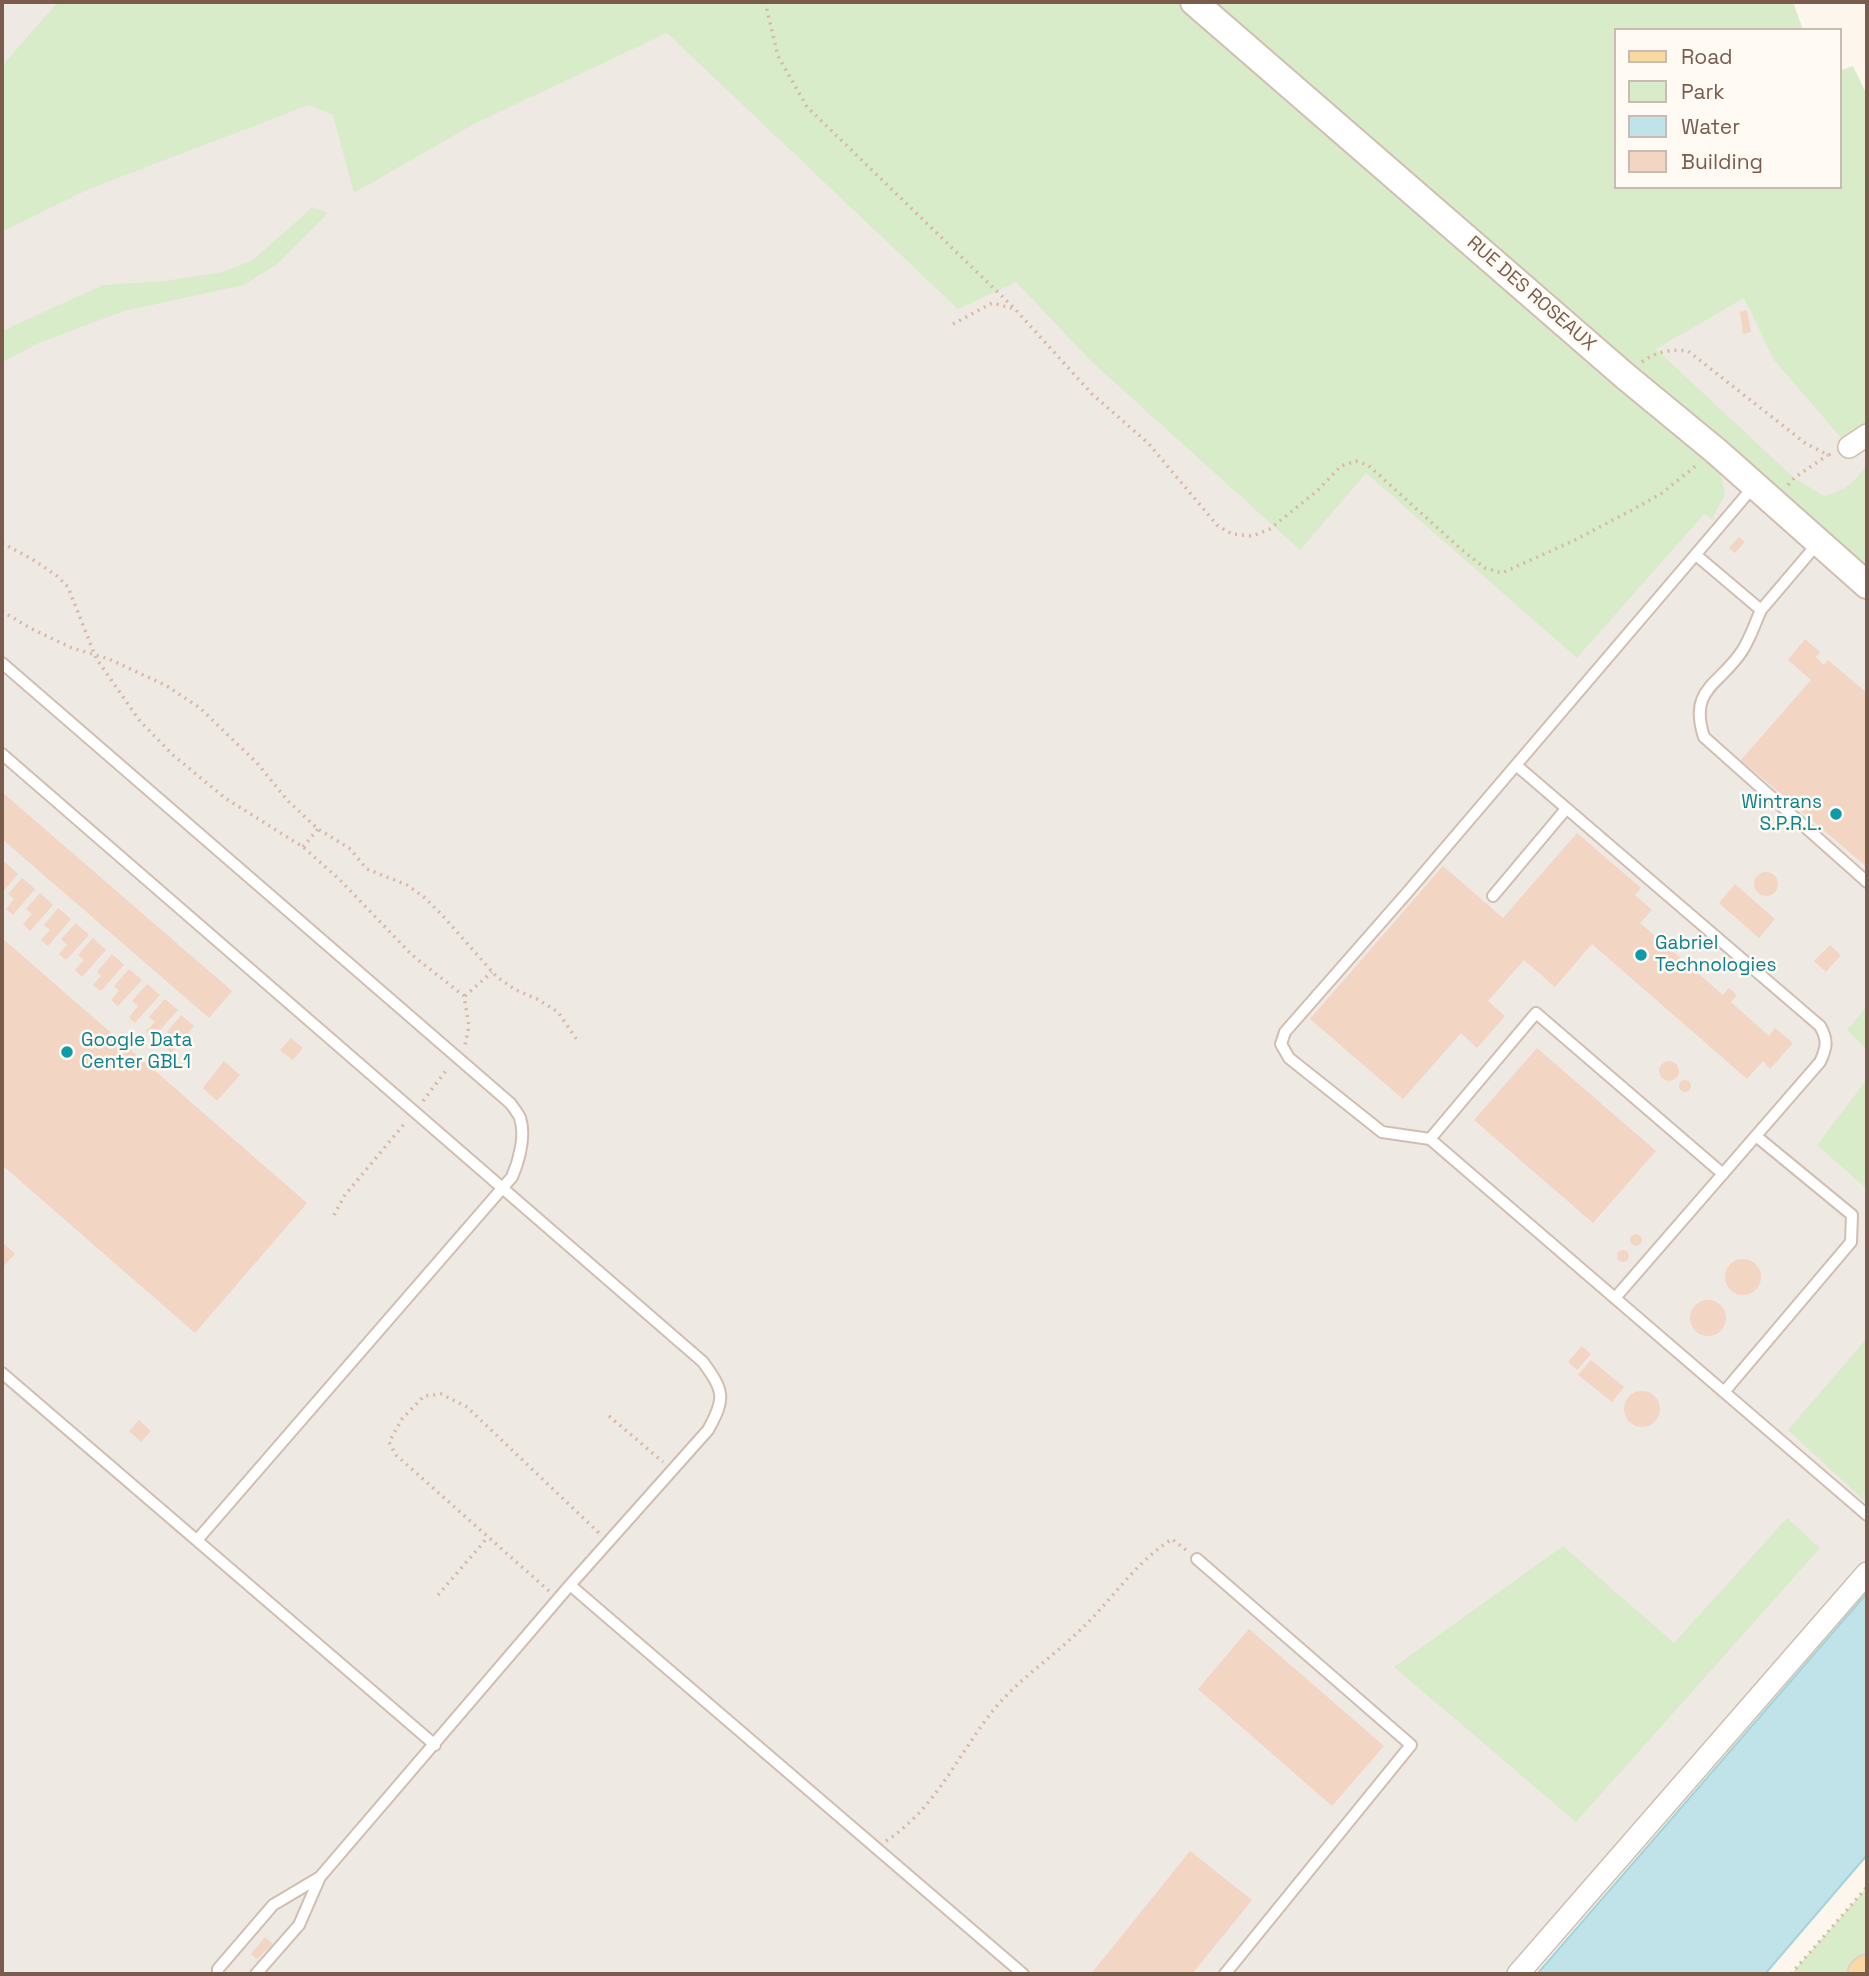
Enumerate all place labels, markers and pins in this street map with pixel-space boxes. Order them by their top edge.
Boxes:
place label: Wintrans S.P.R.L. [1741,792,1822,836]
marker: Wintrans S.P.R.L. [1828,806,1844,822]
place label: Gabriel Technologies [1655,933,1776,977]
marker: Gabriel Technologies [1633,947,1649,963]
place label: Google Data Center GBL1 [81,1030,193,1074]
marker: Google Data Center GBL1 [59,1044,75,1060]

